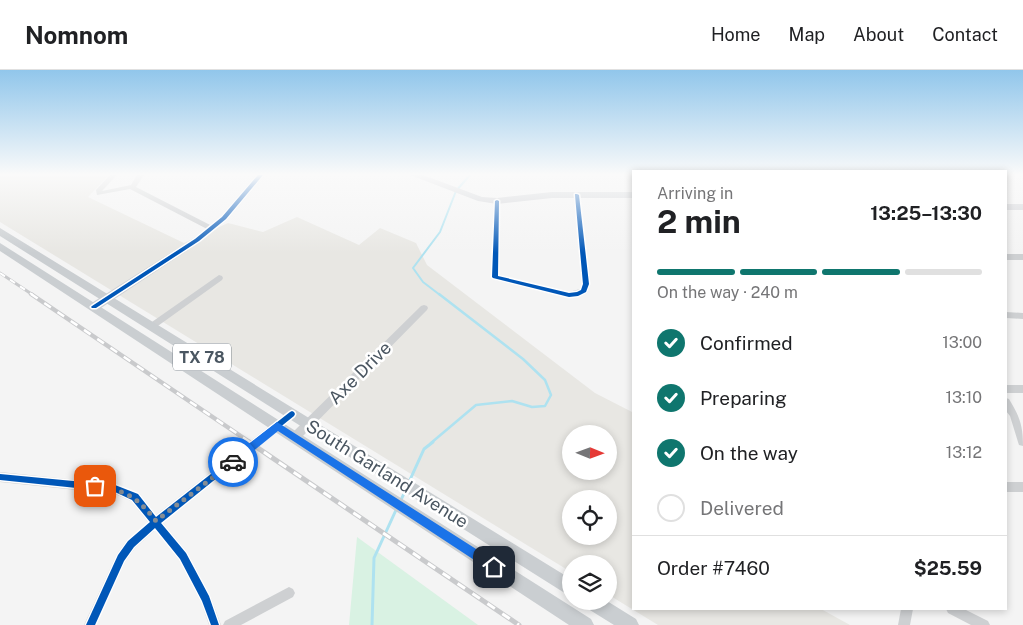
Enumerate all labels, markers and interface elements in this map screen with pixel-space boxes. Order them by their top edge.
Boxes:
text: Nomnom [25,21,128,49]
text: Home [711,24,761,45]
text: Map [789,24,825,45]
text: About [853,24,904,45]
text: Contact [932,24,998,45]
text: Arriving in [657,184,733,203]
text: 13:25–13:30 [870,202,982,224]
text: 2 min [657,203,741,240]
text: On the way · 240 m [657,283,798,302]
icon: check [657,329,685,357]
text: Confirmed [700,332,793,354]
text: 13:00 [942,333,982,352]
street label: Axe Drive [324,337,395,408]
road number: TX 78 [173,344,231,370]
icon: check [657,384,685,412]
text: Preparing [700,387,787,409]
text: 13:10 [945,388,982,407]
street label: South Garland Avenue [302,415,472,532]
north arrow [562,425,618,480]
map controls [562,425,617,610]
courier [208,437,258,487]
icon: check [657,439,685,467]
text: On the way [700,442,798,464]
text: 13:12 [946,443,982,462]
icon: car [219,448,247,476]
pin [74,465,116,507]
icon: bag [81,472,109,500]
button: locate [562,490,617,545]
text: Delivered [700,497,784,519]
pin [473,546,515,588]
icon: home [480,553,508,581]
button: layers [562,555,617,610]
text: Order #7460 [657,557,770,579]
text: $25.59 [914,557,982,579]

